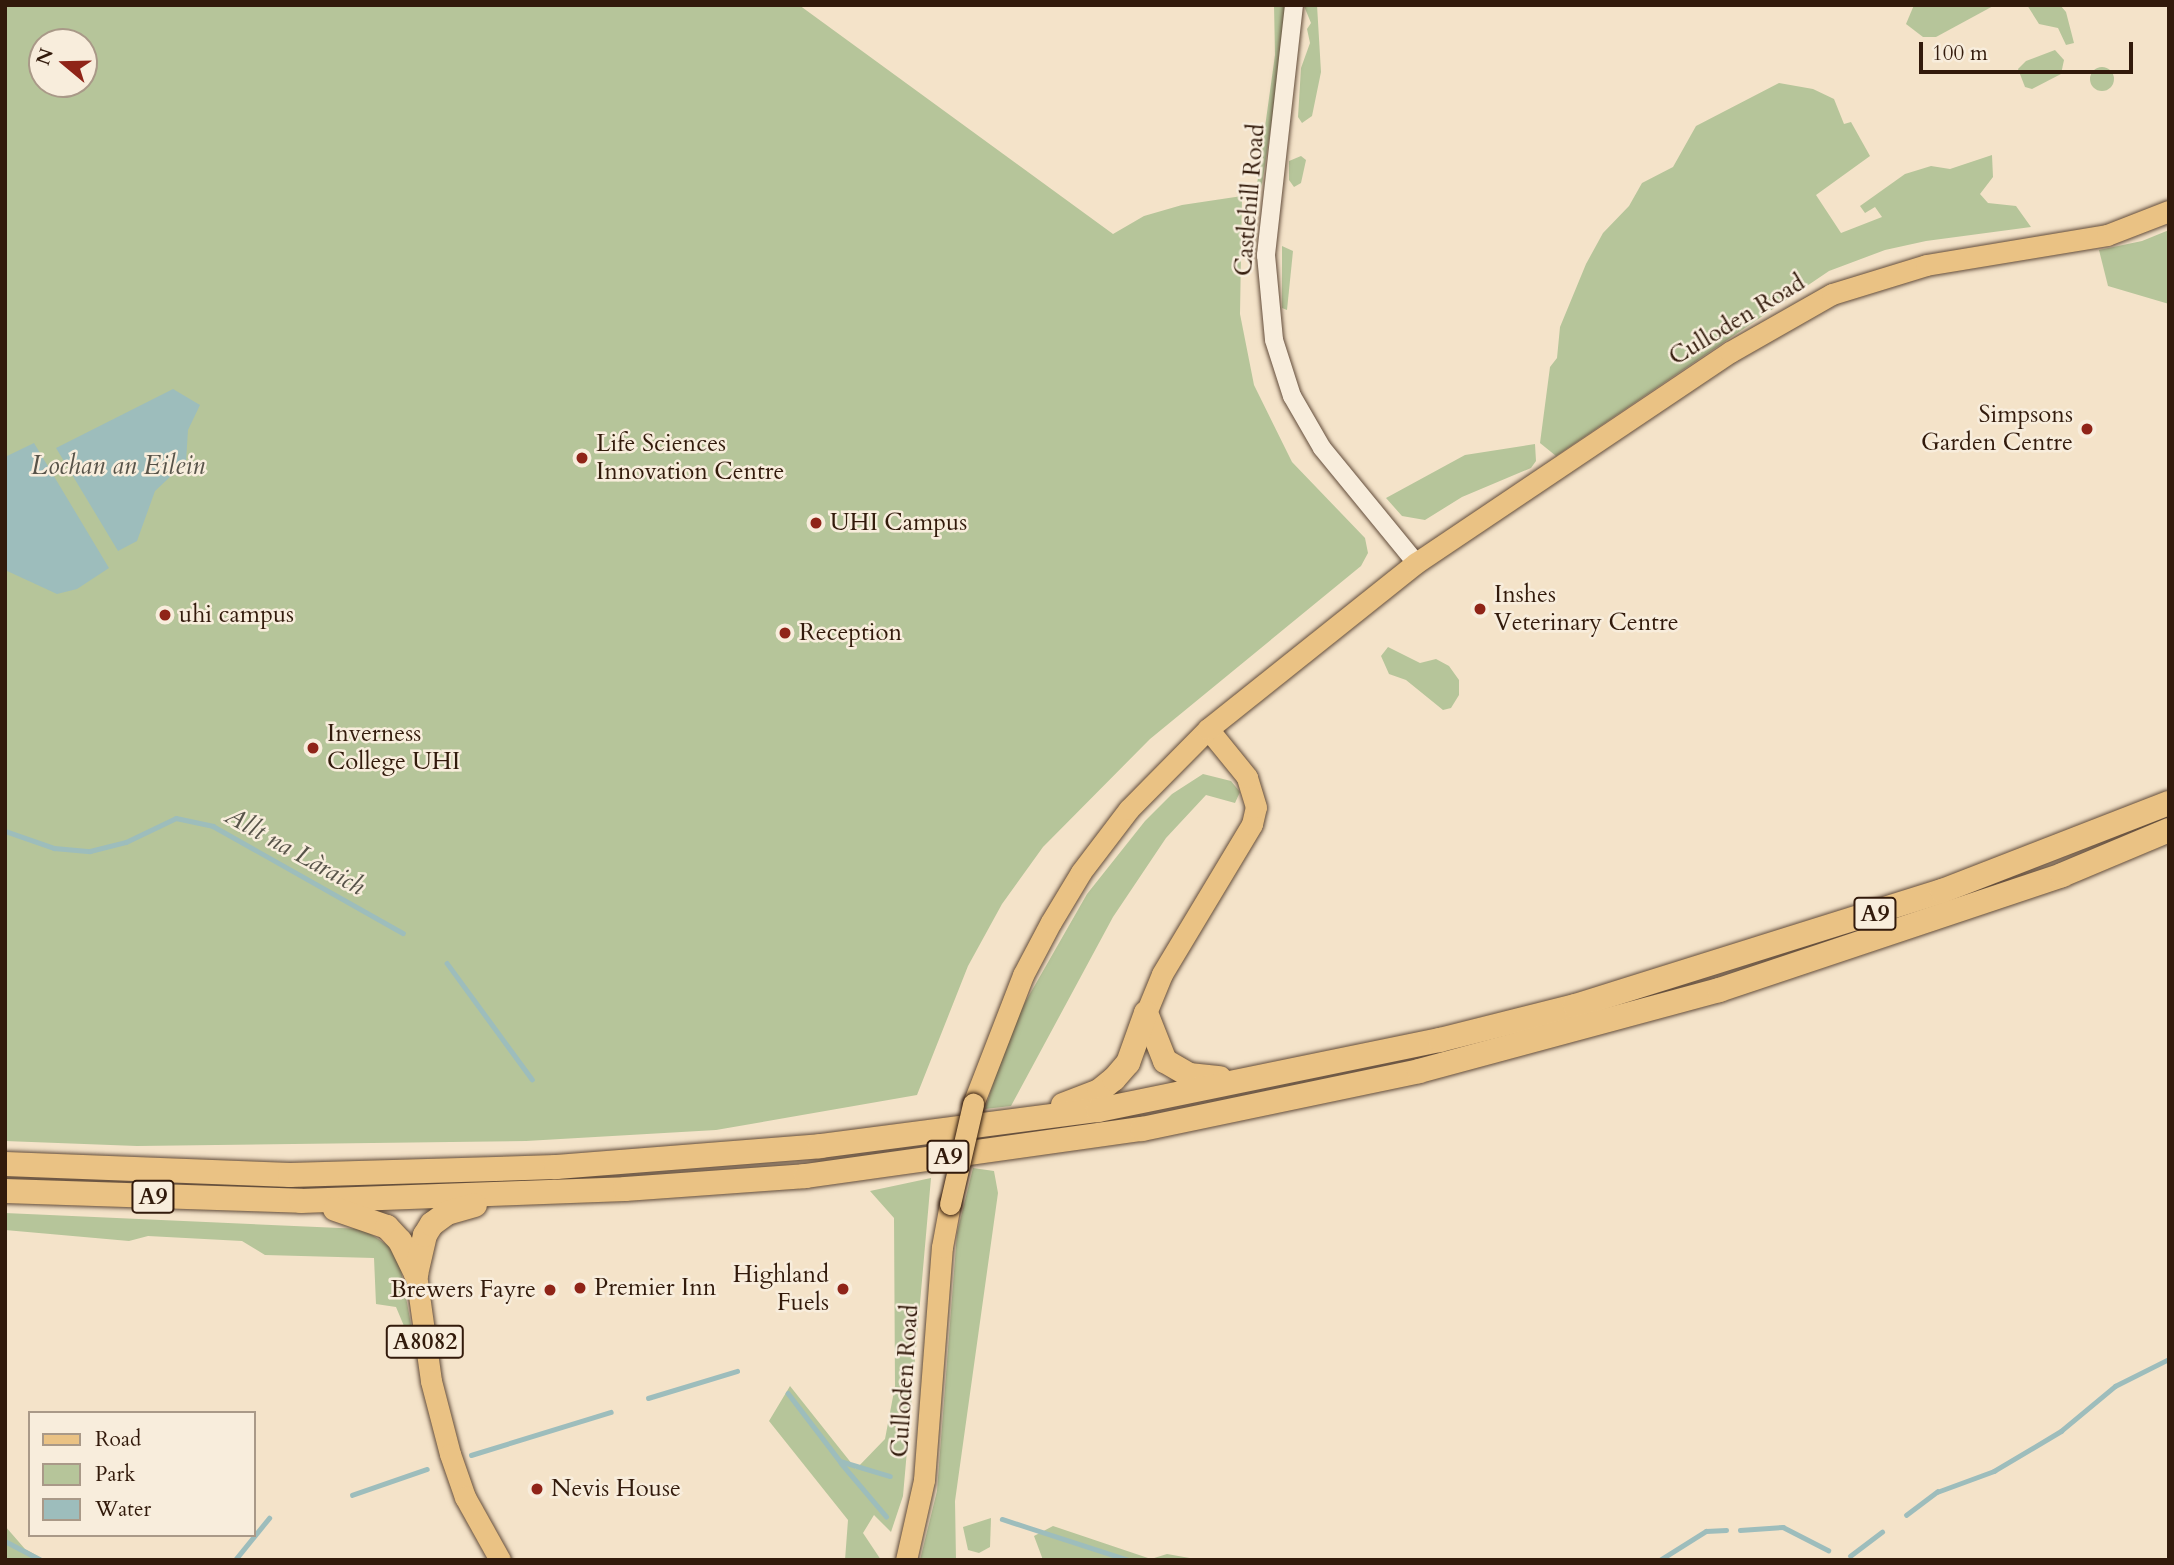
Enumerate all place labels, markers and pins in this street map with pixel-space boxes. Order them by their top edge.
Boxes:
place label: Simpsons Garden Centre [1921,401,2073,457]
marker: Simpsons Garden Centre [2079,421,2095,437]
place label: Life Sciences Innovation Centre [596,430,784,486]
marker: Life Sciences Innovation Centre [574,450,590,466]
place label: UHI Campus [830,509,967,537]
marker: UHI Campus [808,515,824,531]
place label: Inshes Veterinary Centre [1494,581,1679,637]
place label: uhi campus [179,601,294,629]
marker: Inshes Veterinary Centre [1472,601,1488,617]
marker: uhi campus [157,607,173,623]
place label: Reception [799,619,902,647]
marker: Reception [777,625,793,641]
place label: Inverness College UHI [327,720,460,776]
marker: Inverness College UHI [305,740,321,756]
place label: Highland Fuels [733,1261,829,1317]
place label: Premier Inn [594,1274,716,1302]
place label: Brewers Fayre [390,1276,536,1304]
marker: Premier Inn [572,1280,588,1296]
marker: Highland Fuels [835,1281,851,1297]
marker: Brewers Fayre [542,1282,558,1298]
place label: Nevis House [551,1475,681,1503]
marker: Nevis House [529,1481,545,1497]

